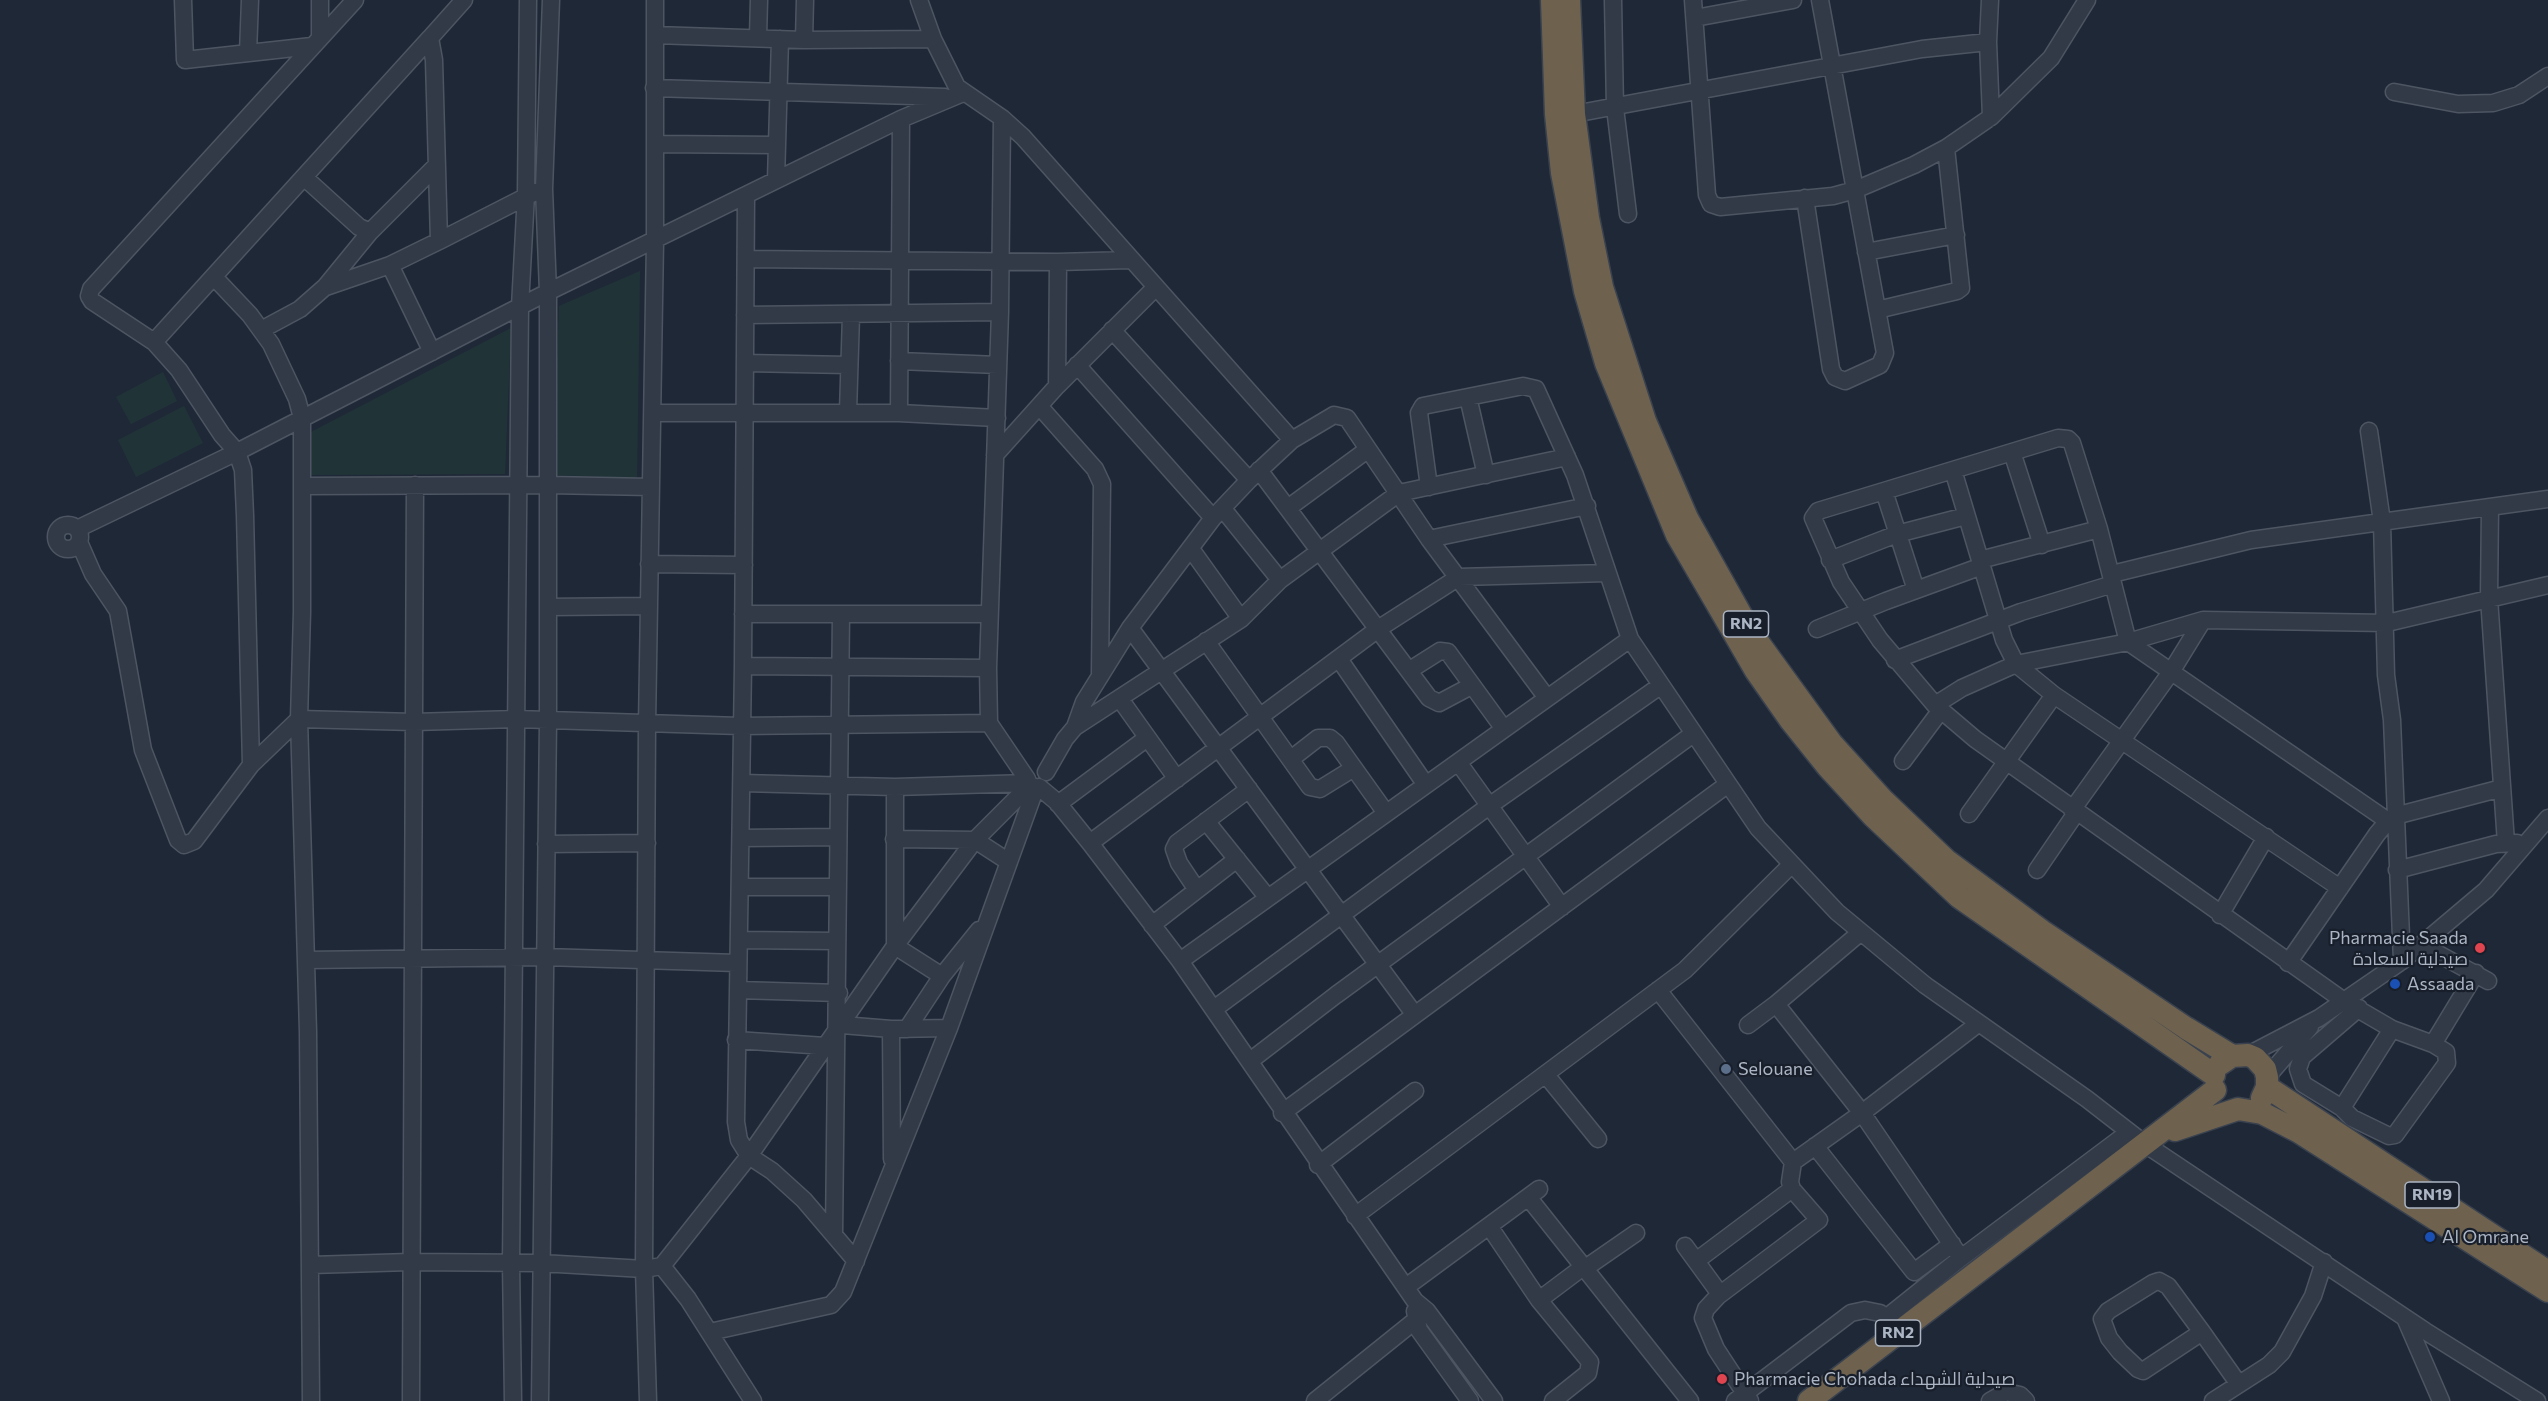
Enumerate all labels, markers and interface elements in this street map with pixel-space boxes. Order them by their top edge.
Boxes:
road number: RN2 [1724,611,1768,637]
place label: Pharmacie Saada صيدلية السعادة [2329,927,2468,970]
marker: Pharmacie Saada صيدلية السعادة [2473,941,2487,955]
place label: Assaada [2407,973,2474,995]
marker: Assaada [2388,977,2402,991]
place label: Selouane [1738,1058,1813,1080]
marker: Selouane [1719,1062,1733,1076]
road number: RN19 [2405,1182,2459,1208]
place label: Al Omrane [2442,1226,2529,1248]
marker: Al Omrane [2423,1230,2437,1244]
road number: RN2 [1876,1320,1920,1346]
place label: Pharmacie Chohada صيدلية الشهداء [1734,1368,2015,1390]
marker: Pharmacie Chohada صيدلية الشهداء [1715,1372,1729,1386]

